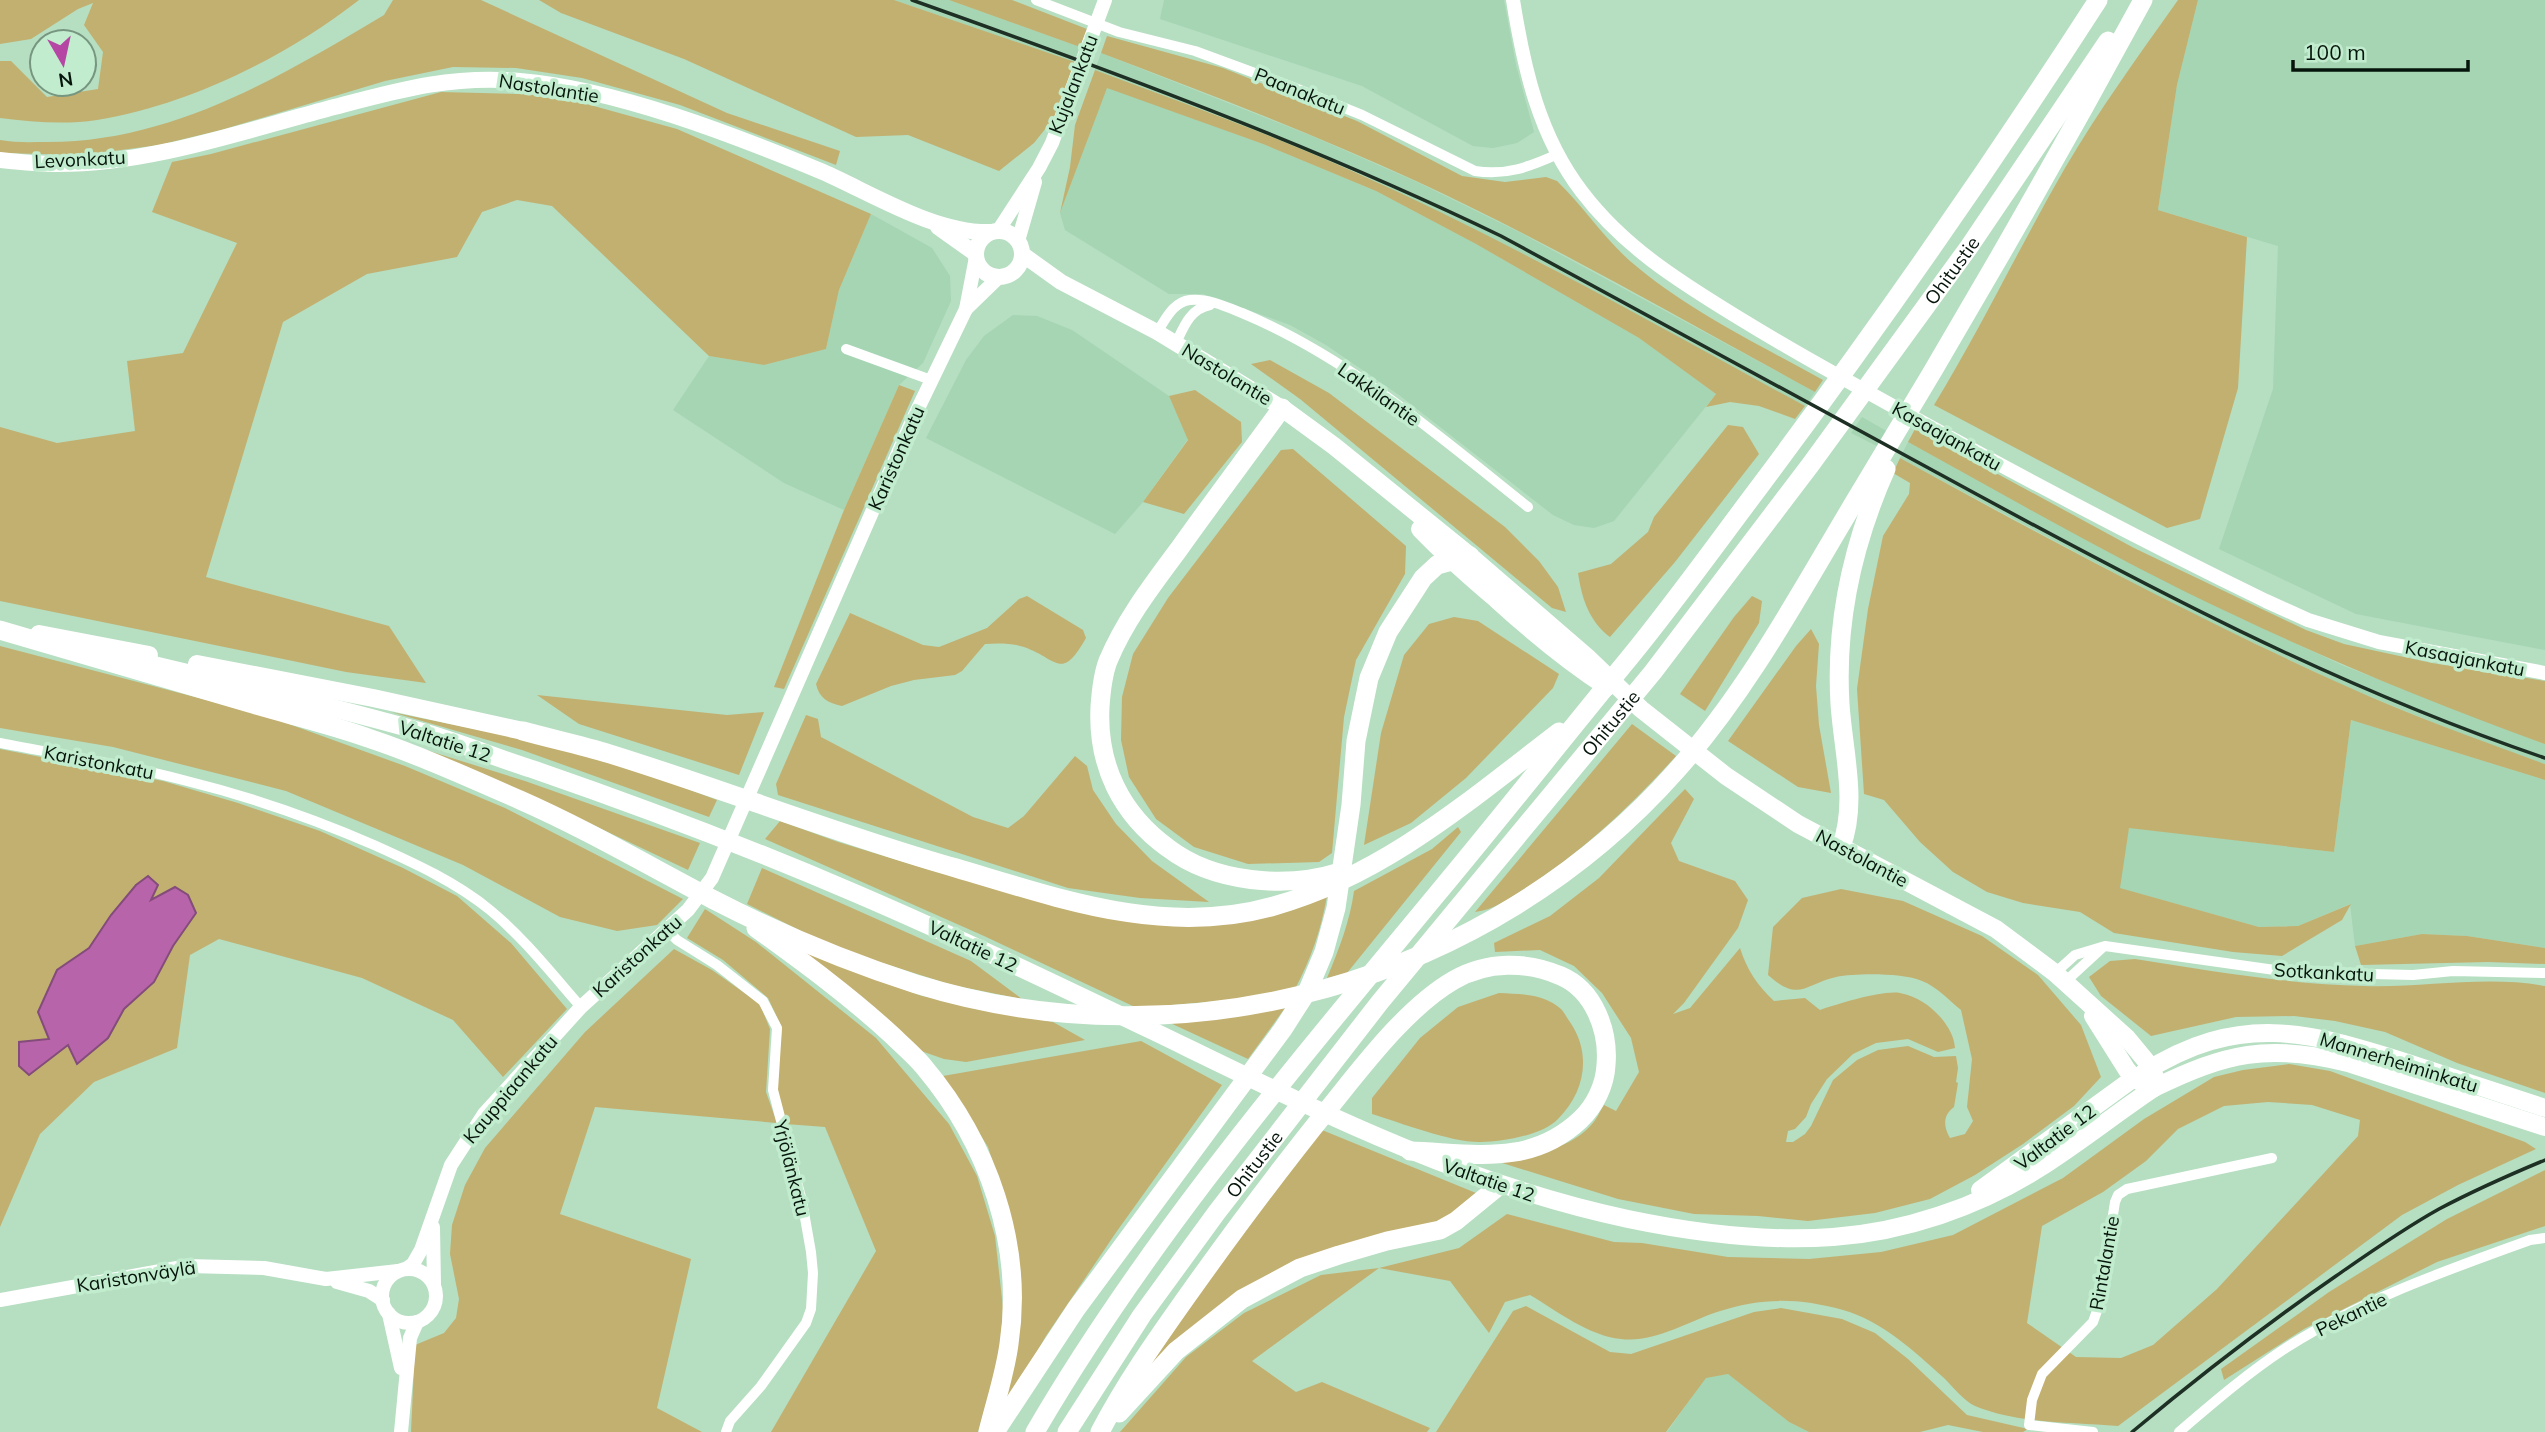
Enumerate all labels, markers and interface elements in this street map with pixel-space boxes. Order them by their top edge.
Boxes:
north arrow [28,28,98,98]
scale bar [2293,28,2468,72]
street label: Kujalankatu [1043,31,1103,137]
text: 100 m [2304,39,2366,65]
street label: Paanakatu [1251,62,1349,120]
text: N [57,67,75,93]
street label: Nastolantie [497,68,601,108]
street label: Levonkatu [34,145,126,173]
street label: Ohitustie [1919,232,1985,309]
street label: Nastolantie [1178,338,1276,410]
street label: Lakkilantie [1333,357,1425,431]
street label: Kasaajankatu [1888,396,2006,476]
street label: Karistonkatu [862,402,930,514]
street label: Kasaajankatu [2403,635,2527,681]
street label: Ohitustie [1576,685,1645,761]
street label: Valtatie 12 [396,715,494,767]
street label: Karistonkatu [42,740,156,784]
street label: Nastolantie [1812,824,1912,892]
street label: Karistonkatu [588,910,686,1002]
street label: Valtatie 12 [925,915,1021,977]
street label: Sotkankatu [2273,957,2375,987]
street label: Mannerheiminkatu [2317,1027,2481,1097]
street label: Kauppiaankatu [458,1030,562,1148]
street label: Valtatie 12 [2010,1099,2100,1175]
street label: Yrjölänkatu [768,1117,816,1219]
street label: Ohitustie [1221,1126,1288,1203]
street label: Valtatie 12 [1440,1153,1538,1207]
street label: Rintalantie [2084,1214,2124,1312]
street label: Karistonväylä [75,1255,197,1297]
street label: Pekantie [2312,1287,2390,1341]

